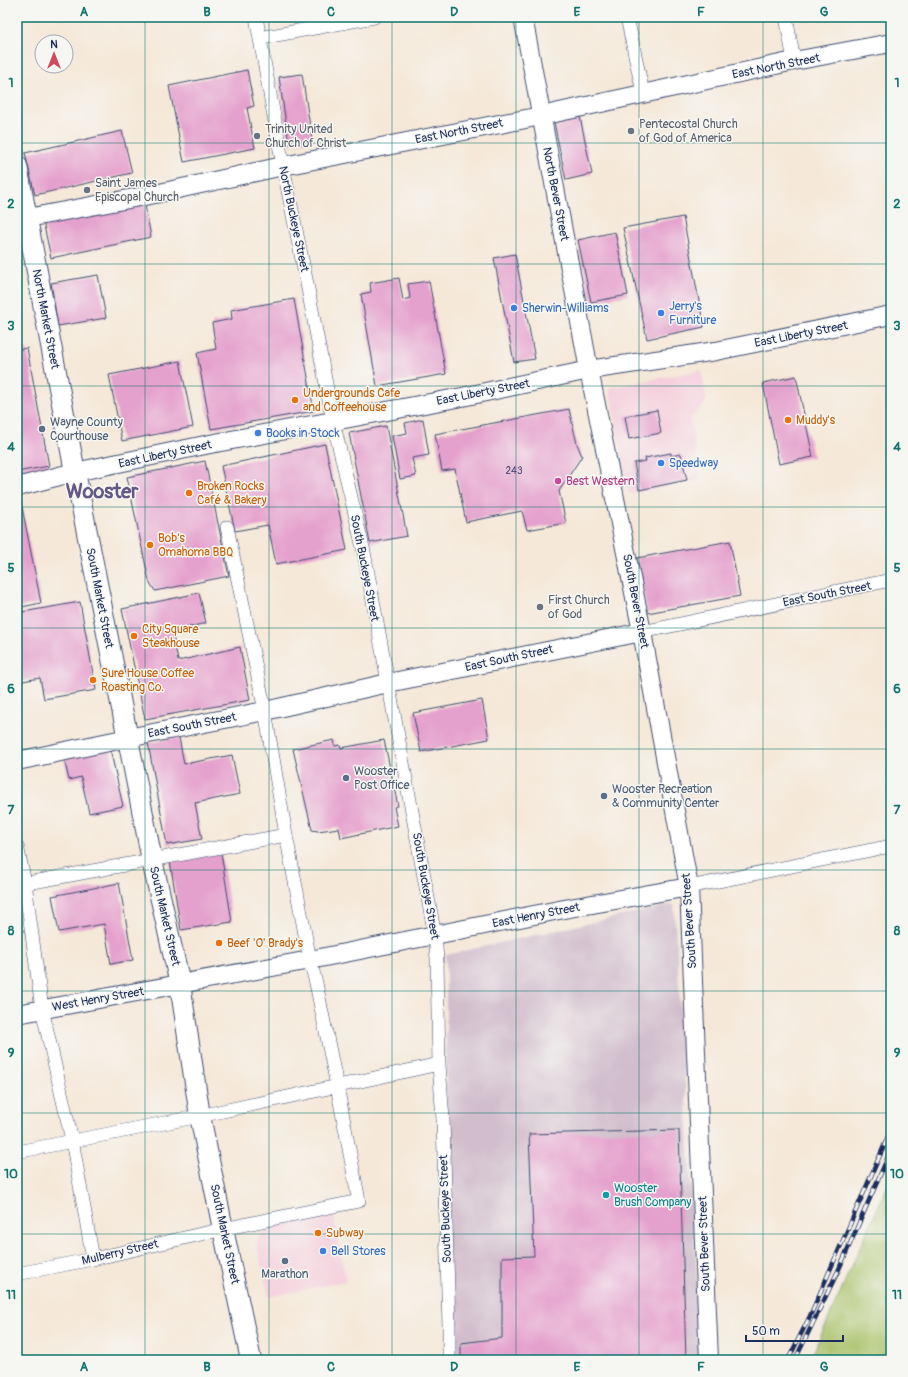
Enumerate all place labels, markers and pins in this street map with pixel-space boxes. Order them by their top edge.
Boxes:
place label: Pentecostal Church of God of America [639,117,738,146]
place label: Trinity United Church of Christ [265,122,346,151]
marker: Pentecostal Church of God of America [626,126,636,136]
marker: Trinity United Church of Christ [252,131,262,141]
place label: Saint James Episcopal Church [95,176,179,205]
marker: Saint James Episcopal Church [82,185,92,195]
place label: Jerry's Furniture [669,299,716,328]
place label: Sherwin-Williams [522,301,609,316]
marker: Sherwin-Williams [509,303,519,313]
marker: Jerry's Furniture [656,308,666,318]
place label: Undergrounds Cafe and Coffeehouse [303,386,400,415]
marker: Undergrounds Cafe and Coffeehouse [290,395,300,405]
place label: Muddy's [796,413,836,428]
place label: Wayne County Courthouse [50,415,123,444]
marker: Muddy's [783,415,793,425]
marker: Wayne County Courthouse [37,424,47,434]
place label: Books in Stock [266,426,339,441]
marker: Books in Stock [253,428,263,438]
place label: Speedway [669,456,718,471]
marker: Speedway [656,458,666,468]
place label: Best Western [566,474,635,489]
marker: Best Western [553,476,563,486]
place label: Broken Rocks Café & Bakery [197,479,267,508]
marker: Broken Rocks Café & Bakery [184,488,194,498]
place label: Bob's Omahoma BBQ [158,531,233,560]
marker: Bob's Omahoma BBQ [145,540,155,550]
place label: First Church of God [548,593,610,622]
marker: First Church of God [535,602,545,612]
place label: City Square Steakhouse [142,622,200,651]
marker: City Square Steakhouse [129,631,139,641]
place label: Sure House Coffee Roasting Co. [101,666,194,695]
marker: Sure House Coffee Roasting Co. [88,675,98,685]
place label: Wooster Post Office [354,764,410,793]
marker: Wooster Post Office [341,773,351,783]
place label: Wooster Recreation & Community Center [612,782,720,811]
marker: Wooster Recreation & Community Center [599,791,609,801]
place label: Beef 'O' Brady's [227,936,304,951]
marker: Beef 'O' Brady's [214,938,224,948]
place label: Wooster Brush Company [614,1181,691,1210]
marker: Wooster Brush Company [601,1190,611,1200]
place label: Subway [326,1226,364,1241]
marker: Subway [313,1228,323,1238]
place label: Bell Stores [331,1244,386,1259]
marker: Bell Stores [318,1246,328,1256]
marker: Marathon [280,1256,290,1266]
place label: Marathon [261,1267,309,1282]

